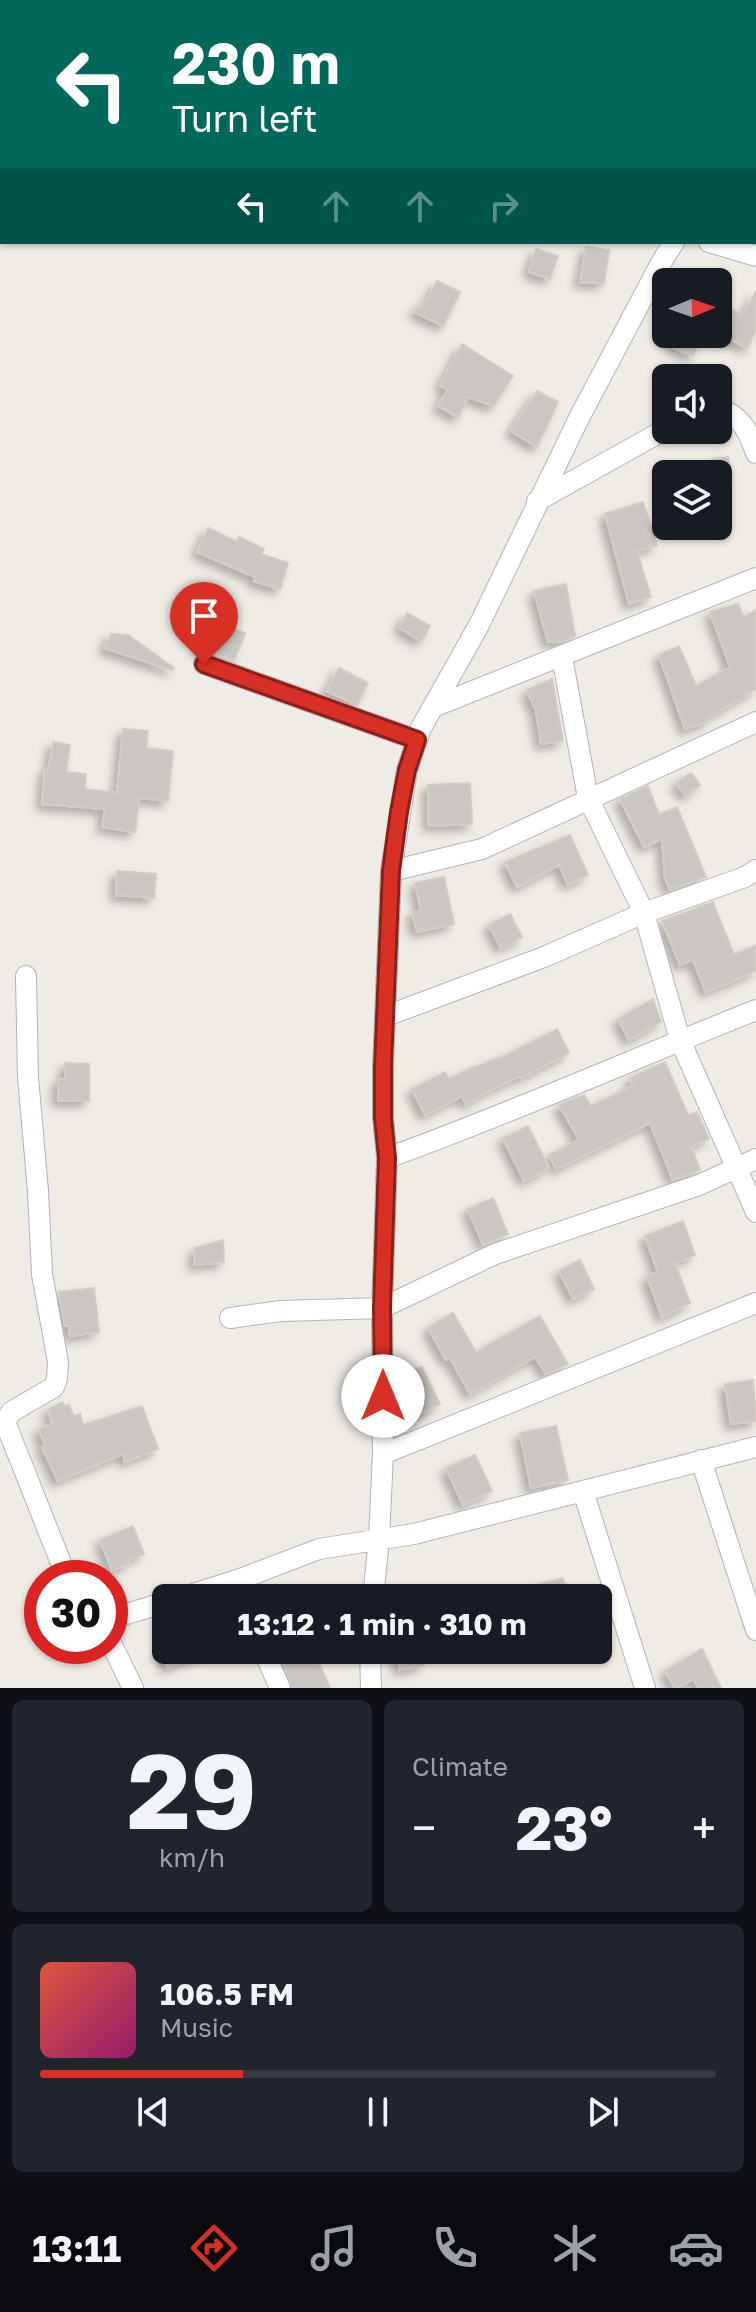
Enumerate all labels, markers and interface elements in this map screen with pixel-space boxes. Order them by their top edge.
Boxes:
text: 230 m [172,29,340,96]
icon: left [40,32,144,136]
text: Turn left [172,97,318,140]
icon: left [230,184,274,228]
icon: ahead [314,184,358,228]
icon: ahead [398,184,442,228]
icon: right [482,184,526,228]
north arrow [652,268,732,348]
map controls [652,268,732,540]
button: sound [652,364,732,444]
button: layers [652,460,732,540]
pin [170,582,238,664]
icon: arrive [182,594,226,638]
position arrow [341,1354,425,1438]
speed limit sign: 30 [24,1560,128,1664]
text: 13:12 · 1 min · 310 m [238,1606,526,1642]
text: 29 [127,1727,257,1852]
text: Climate [412,1751,508,1782]
text: 23° [516,1791,612,1863]
text: − [412,1801,436,1854]
text: + [692,1801,716,1854]
text: km/h [159,1842,225,1873]
text: 106.5 FM [160,1976,294,2012]
text: Music [160,2012,233,2043]
icon: previous [131,2090,175,2134]
icon: pause [356,2090,400,2134]
icon: next [581,2090,625,2134]
icon: directions [186,2220,242,2276]
icon: music [306,2220,362,2276]
icon: phone [427,2220,483,2276]
icon: climate [547,2220,603,2276]
icon: car [668,2220,724,2276]
text: 13:11 [32,2227,121,2270]

